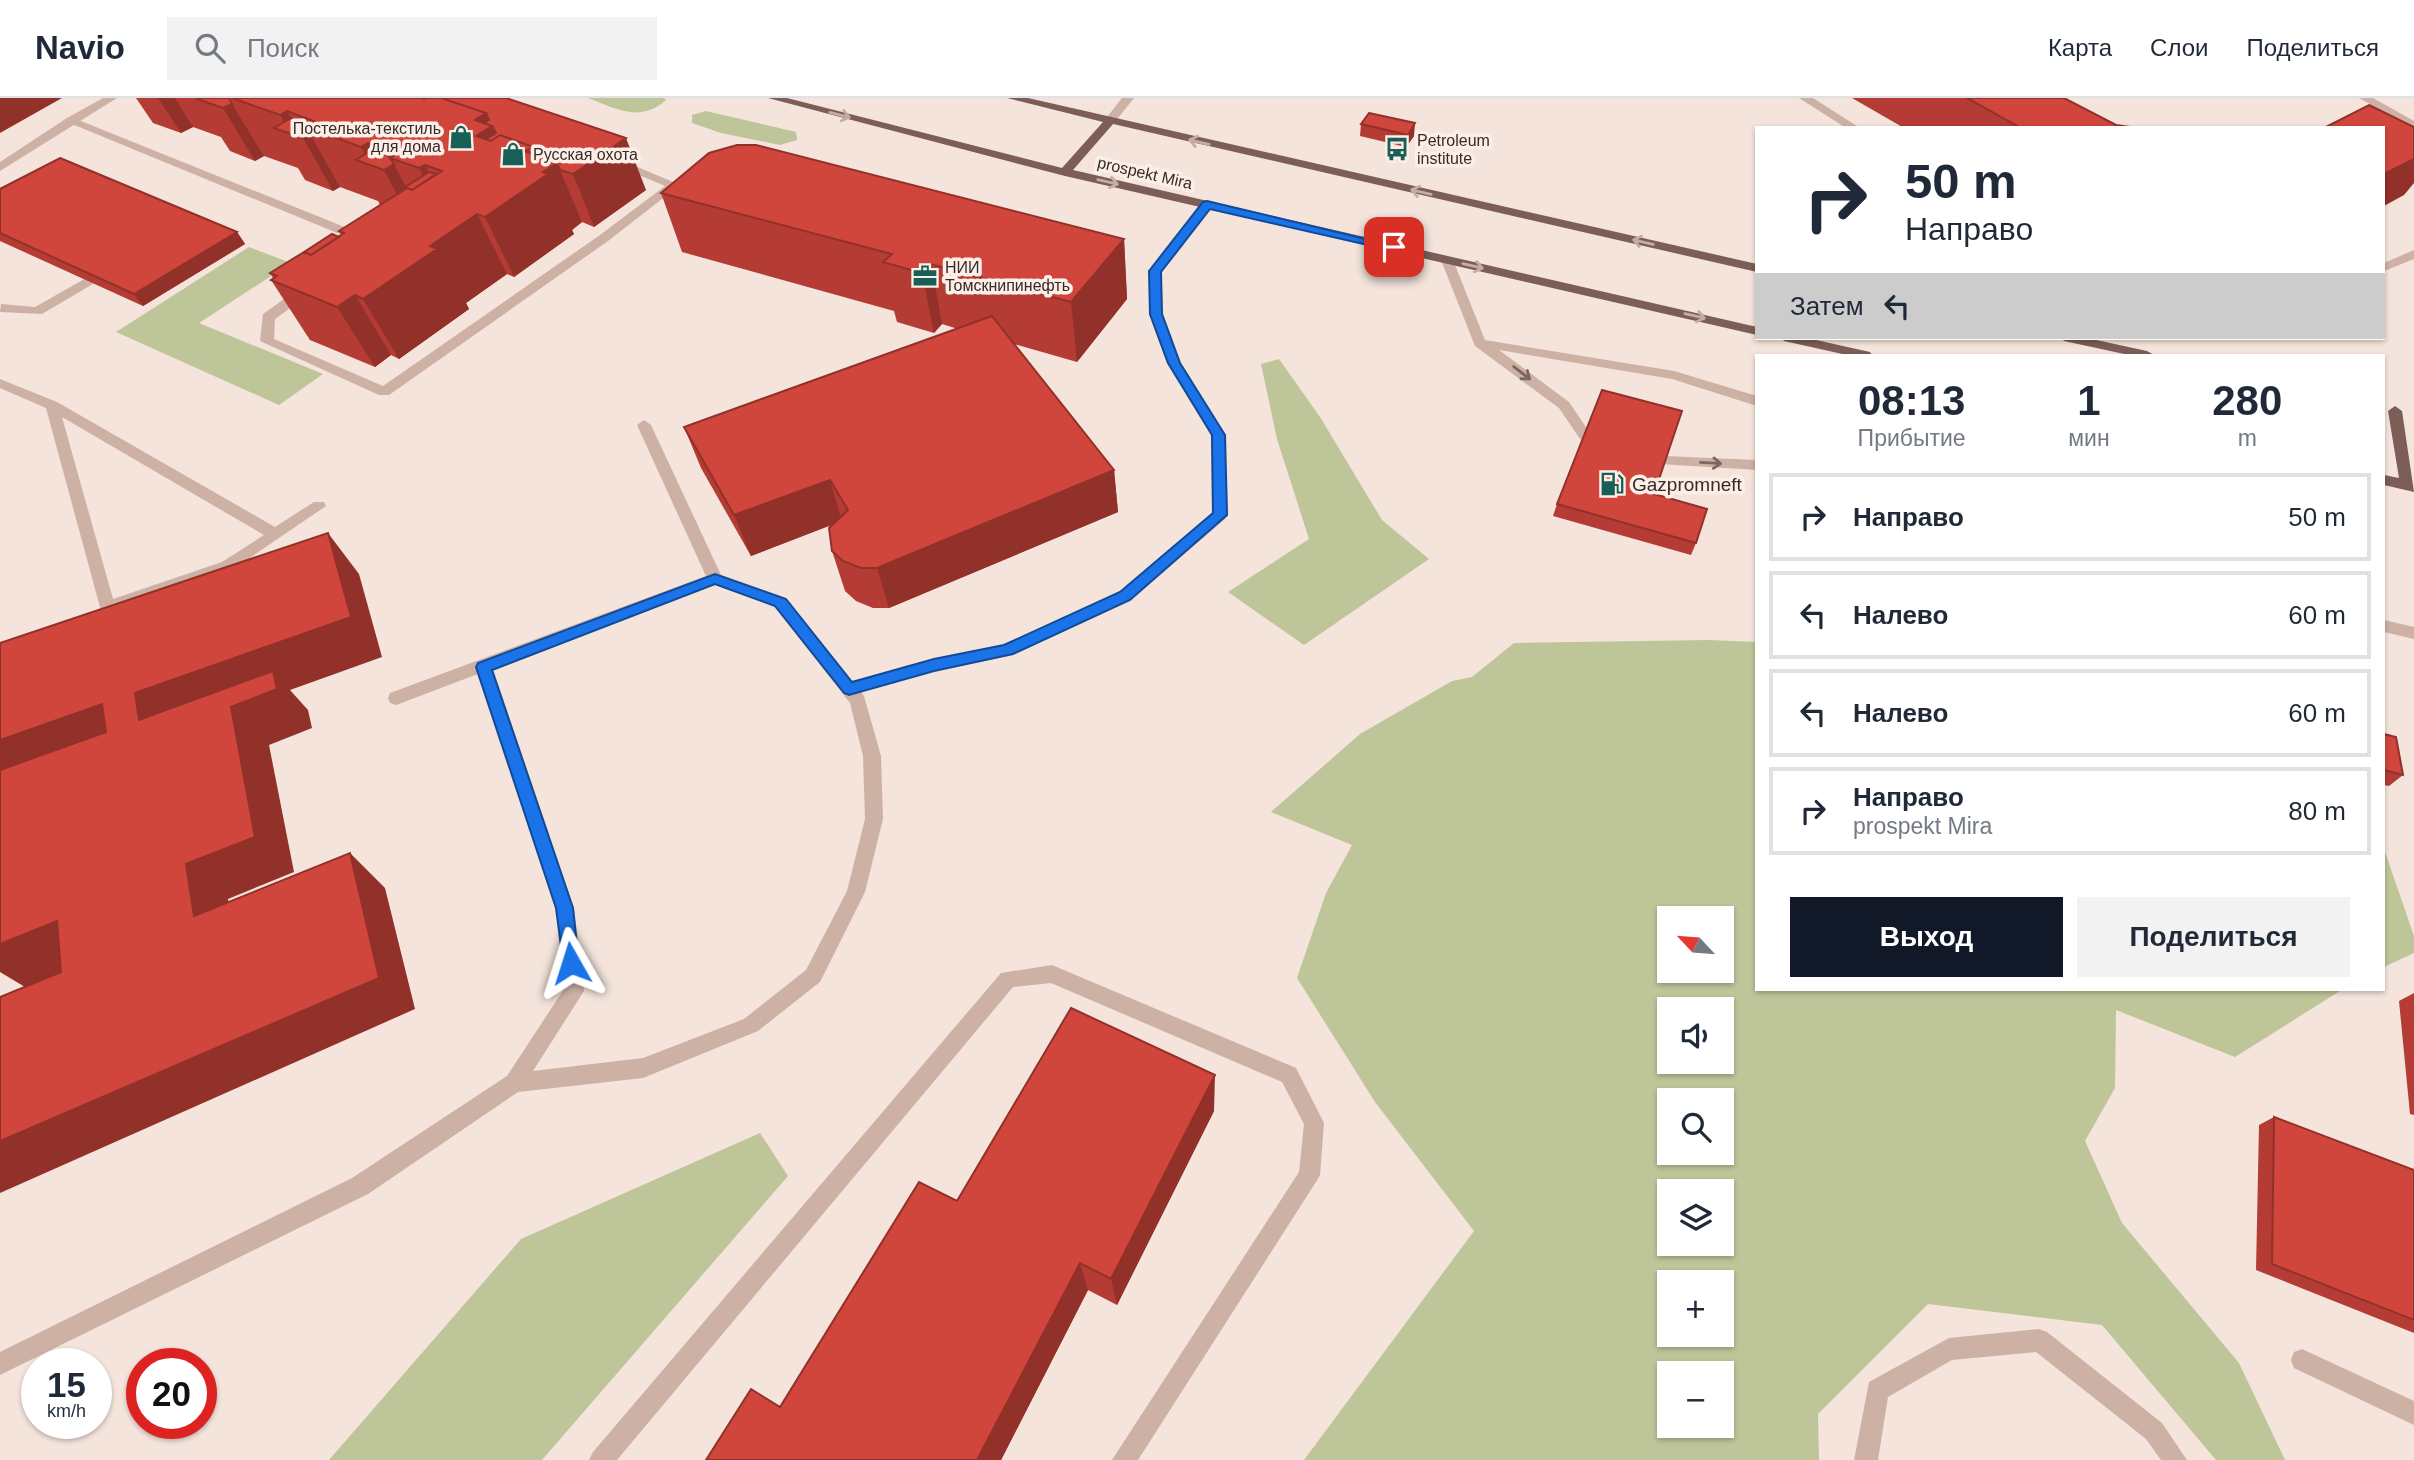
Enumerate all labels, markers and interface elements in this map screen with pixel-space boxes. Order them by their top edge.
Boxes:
search box [167,17,657,80]
text: Navio [35,29,125,66]
icon: search [191,29,229,67]
text: Поиск [247,33,319,63]
text: Карта [2048,34,2112,61]
text: Слои [2150,34,2208,61]
text: Поделиться [2246,34,2379,61]
one-way arrow [828,109,851,122]
place label: Постелька-текстиль для дома [293,120,441,155]
shop icon: Постелька-текстиль для дома [447,123,475,151]
place label: Petroleum institute [1417,132,1490,167]
one-way arrow [1188,135,1211,148]
bus stop icon: Petroleum institute [1383,135,1411,163]
shop icon: Русская охота [499,140,527,168]
place label: Русская охота [533,146,638,163]
street label: prospekt Mira [1096,154,1194,192]
icon: right [1790,154,1881,245]
text: 50 m [1905,154,2017,208]
one-way arrow [1096,176,1119,189]
one-way arrow [1410,185,1433,199]
text: Направо [1905,211,2033,247]
pin [1364,217,1424,277]
icon: arrive [1375,228,1413,266]
one-way arrow [1632,235,1655,249]
place label: НИИ Томскнипинефть [945,259,1070,294]
one-way arrow [1461,259,1484,273]
office icon: НИИ Томскнипинефть [911,262,939,290]
icon: left [1878,287,1916,325]
text: Затем [1790,291,1864,321]
one-way arrow [1683,310,1706,324]
one-way arrow [1513,365,1531,380]
text: 08:13 [1858,377,1965,424]
text: 1 [2077,377,2101,424]
text: 280 [2212,377,2282,424]
text: Прибытие [1858,425,1966,451]
text: мин [2068,425,2110,451]
text: m [2238,425,2257,451]
one-way arrow [1699,457,1722,470]
fuel station icon: Gazpromneft [1598,470,1626,498]
place label: Gazpromneft [1632,474,1743,495]
icon: right [1794,498,1832,536]
text: Направо [1853,502,1964,532]
text: 50 m [2288,502,2346,532]
icon: left [1794,596,1832,634]
text: Налево [1853,600,1948,630]
text: 60 m [2288,600,2346,630]
icon: left [1794,694,1832,732]
text: Налево [1853,698,1948,728]
text: 60 m [2288,698,2346,728]
text: Направо [1853,782,1964,812]
icon: right [1794,792,1832,830]
text: 80 m [2288,796,2346,826]
text: prospekt Mira [1853,813,1992,839]
button: Выход [1790,897,2063,977]
button: Поделиться [2077,897,2350,977]
north arrow [1657,906,1734,984]
map controls [1657,906,1734,1438]
position arrow [534,926,608,1000]
button: sound [1657,997,1734,1074]
button: search [1657,1088,1734,1165]
button: layers [1657,1179,1734,1256]
button: + [1657,1270,1734,1347]
speed limit sign: 20 [126,1348,217,1439]
button: − [1657,1361,1734,1438]
text: 15 [47,1365,86,1404]
text: km/h [47,1401,86,1421]

